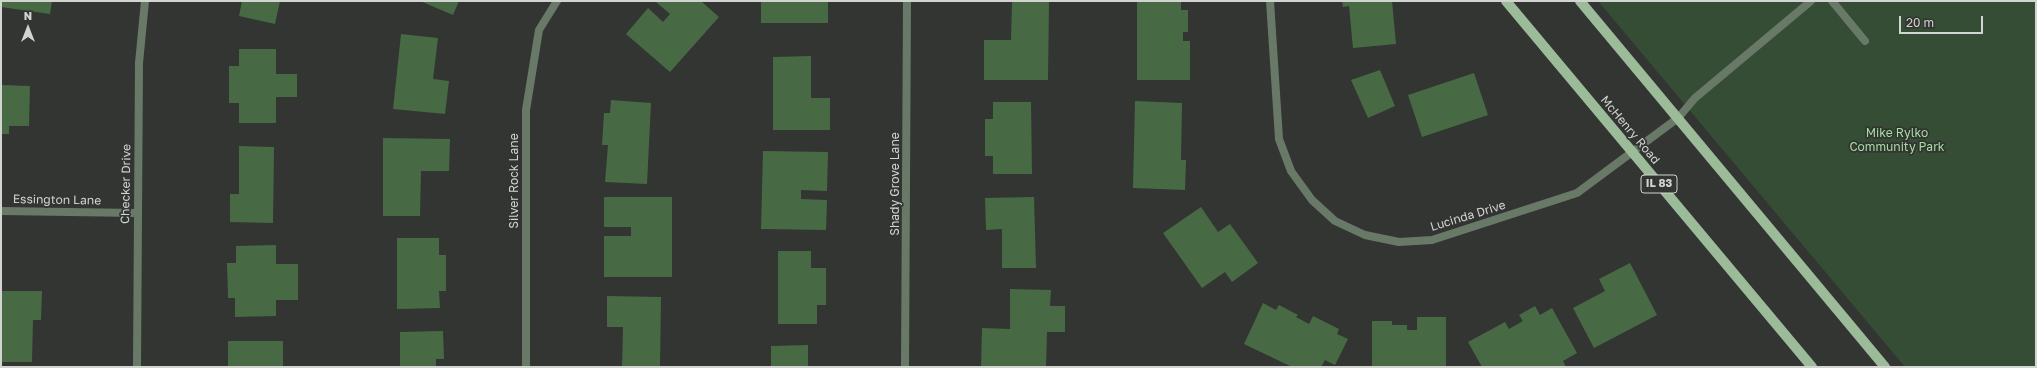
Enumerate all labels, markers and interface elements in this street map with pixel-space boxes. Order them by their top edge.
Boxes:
north arrow [8,8,48,48]
scale bar [1901,8,1985,34]
text: N [24,9,32,22]
text: 20 m [1906,15,1934,30]
street label: McHenry Road [1597,93,1663,167]
park label: Mike Rylko Community Park [1849,126,1945,154]
street label: Shady Grove Lane [888,132,902,236]
street label: Silver Rock Lane [507,133,521,229]
street label: Checker Drive [118,144,134,224]
road number: IL 83 [1641,175,1677,193]
street label: Essington Lane [13,192,101,208]
street label: Lucinda Drive [1429,198,1507,234]

